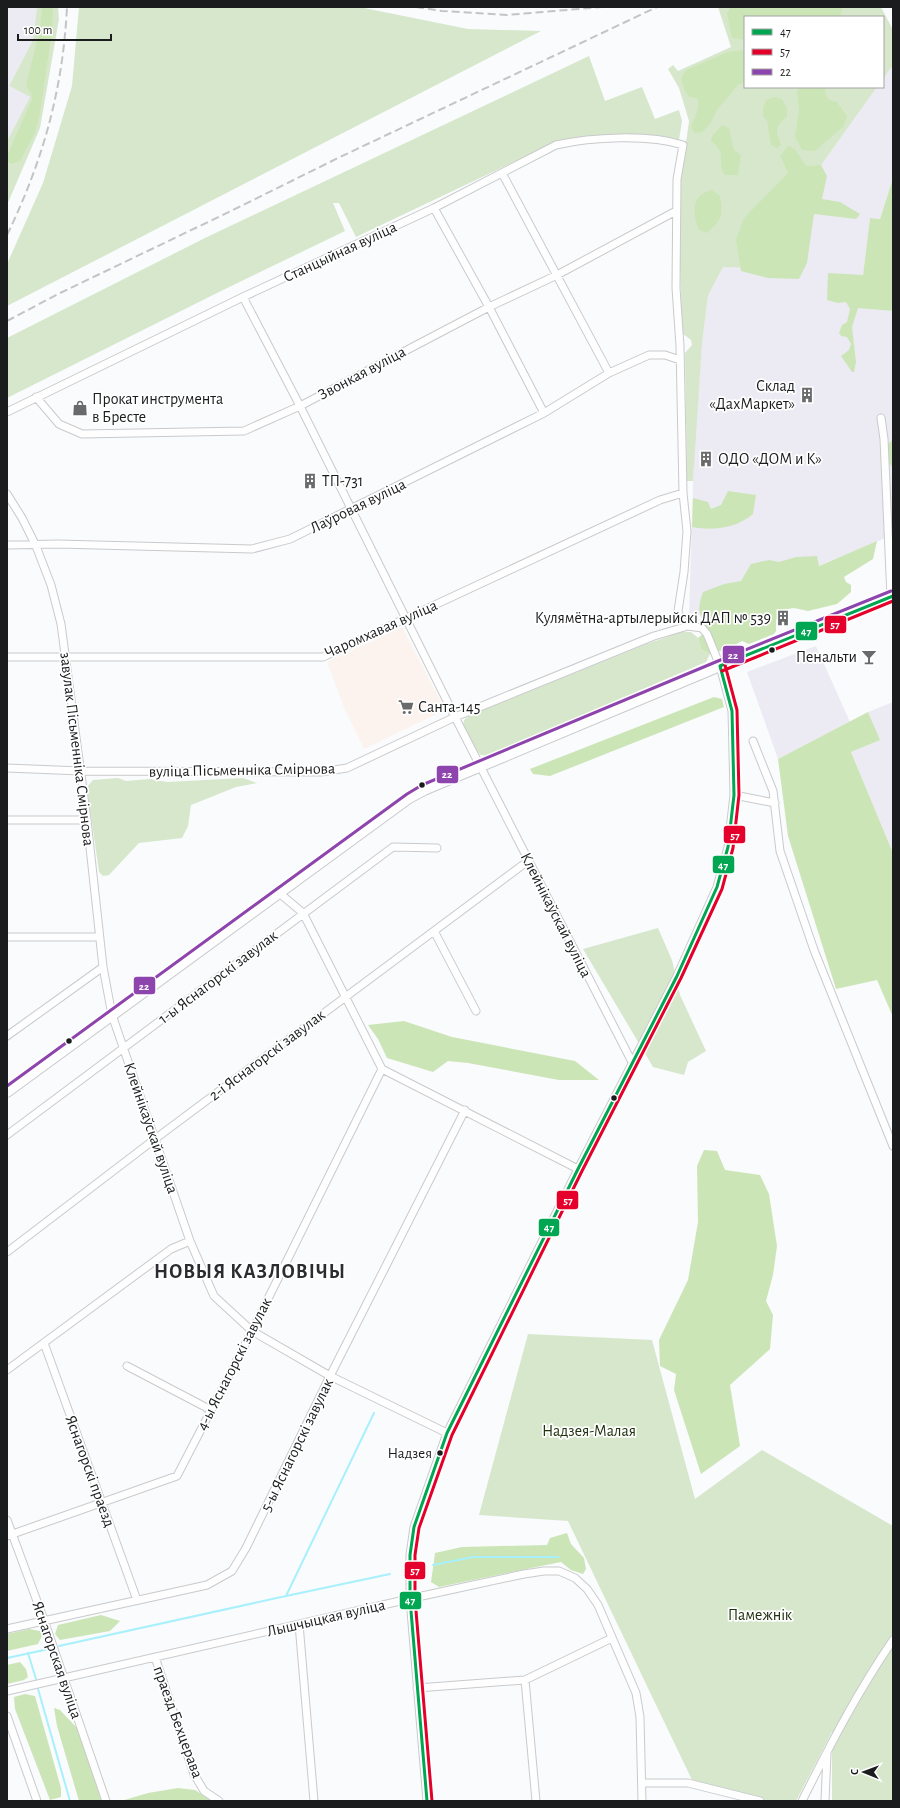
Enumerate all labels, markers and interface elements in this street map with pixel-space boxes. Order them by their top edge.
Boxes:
scale bar [18,16,111,42]
legend [744,16,884,88]
text: 100 m [24,24,52,36]
text: 47 [780,26,791,38]
text: 57 [780,46,790,58]
text: 22 [780,66,791,78]
street label: Станцыйная вуліца [281,219,400,286]
street label: Звонкая вуліца [316,343,409,404]
place label: Склад «ДахМаркет» [709,378,795,412]
building icon: Склад «ДахМаркет» [798,386,816,404]
place label: Прокат инструмента в Бресте [92,391,223,425]
shop icon: Прокат инструмента в Бресте [71,399,89,417]
building icon: ОДО «ДОМ и К» [697,450,715,468]
place label: ОДО «ДОМ и К» [718,451,822,467]
building icon: ТП-731 [301,472,319,490]
place label: ТП-731 [322,473,363,489]
street label: Лаўровая вуліца [308,476,409,537]
street label: Чаромхавая вуліца [322,597,440,662]
building icon: Кулямётна-артылерыйскі ДАП № 539 [774,609,792,627]
place label: Кулямётна-артылерыйскі ДАП № 539 [535,610,771,627]
line badge: 57 [824,615,847,634]
text: 57 [830,619,840,630]
line badge: 47 [795,621,818,641]
text: 47 [801,626,811,637]
line badge: 22 [722,645,745,664]
unlabelled marker [767,645,777,655]
bar icon: Пенальти [860,648,878,666]
place label: Пенальти [796,649,857,665]
text: 22 [728,650,738,661]
street label: завулак Пісьменніка Смірнова [56,651,97,847]
supermarket icon: Санта-145 [397,698,415,716]
place label: Санта-145 [418,699,480,715]
street label: вуліца Пісьменніка Смірнова [149,760,335,781]
line badge: 22 [436,765,459,784]
text: 22 [442,769,452,780]
unlabelled marker [417,780,427,790]
line badge: 57 [723,825,746,844]
text: 57 [730,830,740,841]
street label: Клейнікаўскай вуліца [517,850,594,980]
line badge: 47 [712,855,735,874]
text: 47 [718,860,728,871]
street label: 1-ы Яснагорскі завулак [156,927,282,1028]
line badge: 22 [133,976,156,995]
text: 22 [139,981,149,992]
street label: 2-і Яснагорскі завулак [206,1006,329,1104]
unlabelled marker [64,1036,74,1046]
street label: Клейнікаўскай вуліца [120,1060,181,1196]
unlabelled marker [609,1093,619,1103]
line badge: 57 [556,1190,579,1210]
text: 57 [563,1195,573,1206]
line badge: 47 [538,1218,560,1237]
text: 47 [544,1222,554,1233]
district label: НОВЫЯ КАЗЛОВІЧЫ [154,1262,346,1282]
street label: 4-ы Яснагорскі завулак [194,1294,276,1433]
street label: 5-ы Яснагорскі завулак [258,1375,337,1514]
street label: Яснагорскі праезд [62,1413,118,1529]
park label: Надзея-Малая [542,1423,636,1439]
place label: Надзея [388,1446,432,1461]
marker: Надзея [435,1448,445,1458]
line badge: 57 [404,1561,426,1580]
text: 57 [410,1565,420,1576]
line badge: 47 [399,1591,422,1610]
text: 47 [405,1595,415,1606]
street label: Лышчыцкая вуліца [265,1597,387,1640]
street label: Яснагорская вуліца [28,1599,85,1721]
park label: Памежнік [728,1607,793,1623]
street label: праезд Бехцерава [150,1664,206,1780]
north arrow [844,1752,884,1792]
text: С [849,1769,860,1775]

